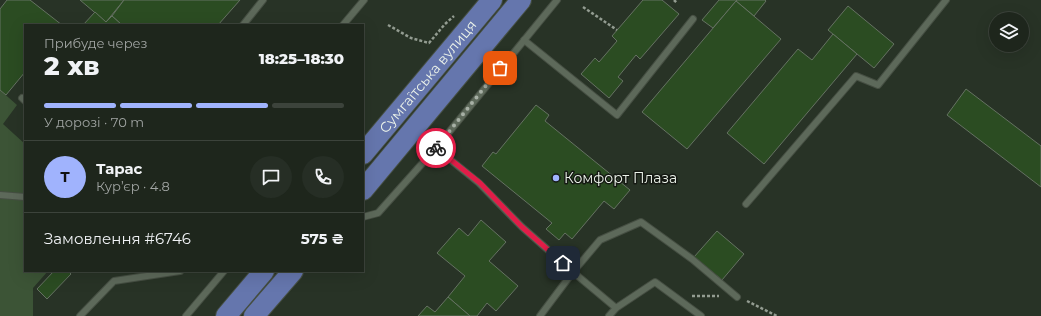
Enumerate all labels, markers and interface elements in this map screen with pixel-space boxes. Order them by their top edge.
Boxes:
map controls [989,12,1029,52]
button: layers [989,12,1029,52]
street label: Сумгаїтська вулиця [375,16,480,137]
text: Прибуде через [44,35,148,51]
text: 18:25–18:30 [259,49,344,68]
text: 2 хв [44,50,100,82]
pin [483,51,517,85]
icon: bag [489,57,511,79]
text: У дорозі · 70 m [44,114,144,130]
courier [416,128,456,168]
icon: bike [425,137,447,159]
button: chat [250,156,292,198]
button: phone [302,156,344,198]
text: Тарас [96,159,142,178]
text: Т [60,167,70,186]
place label: Комфорт Плаза [564,169,677,187]
marker: Комфорт Плаза [551,173,561,183]
text: Кур’єр · 4.8 [96,178,170,194]
text: Замовлення #6746 [44,229,191,248]
text: 575 ₴ [301,229,344,248]
pin [546,246,580,280]
icon: home [552,252,574,274]

